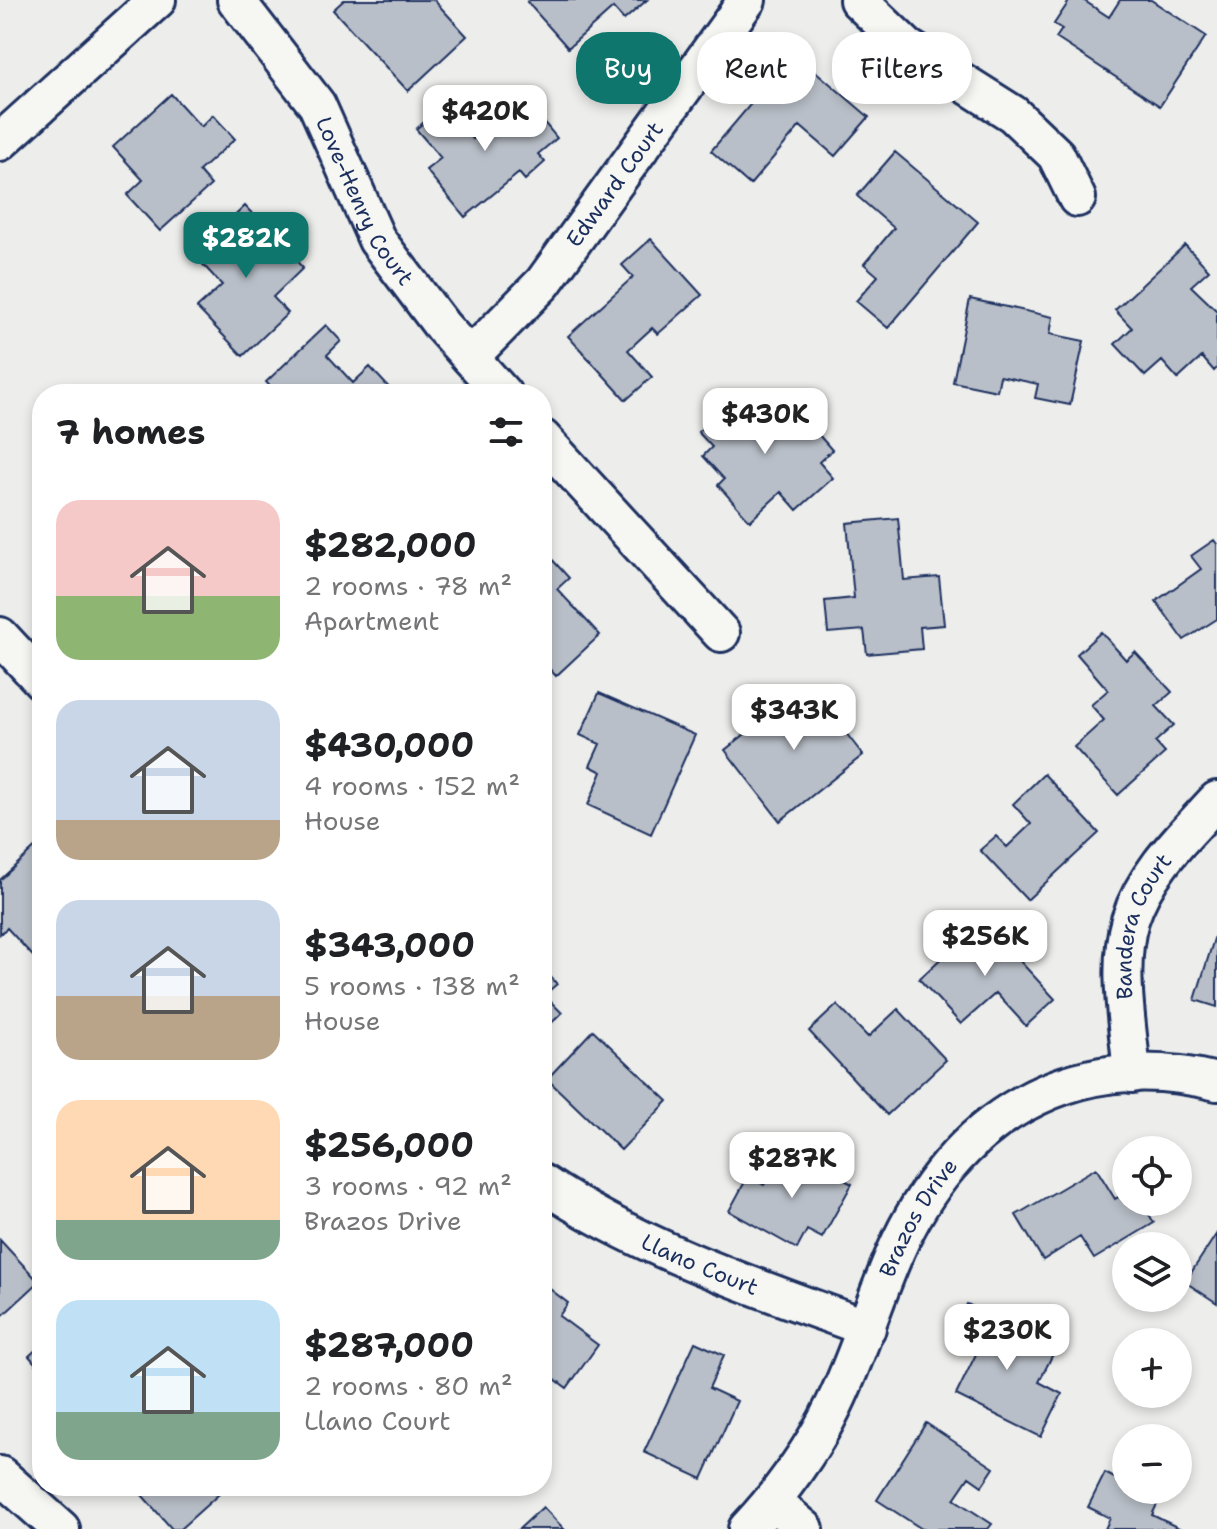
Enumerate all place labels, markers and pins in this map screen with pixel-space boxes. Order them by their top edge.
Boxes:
pin: $420K [429,85,541,153]
pin: $282K [190,212,302,280]
pin: $430K [709,388,821,456]
pin: $343K [738,684,850,752]
pin: $256K [929,910,1041,978]
pin: $287K [736,1132,848,1200]
pin: $230K [951,1304,1063,1372]

